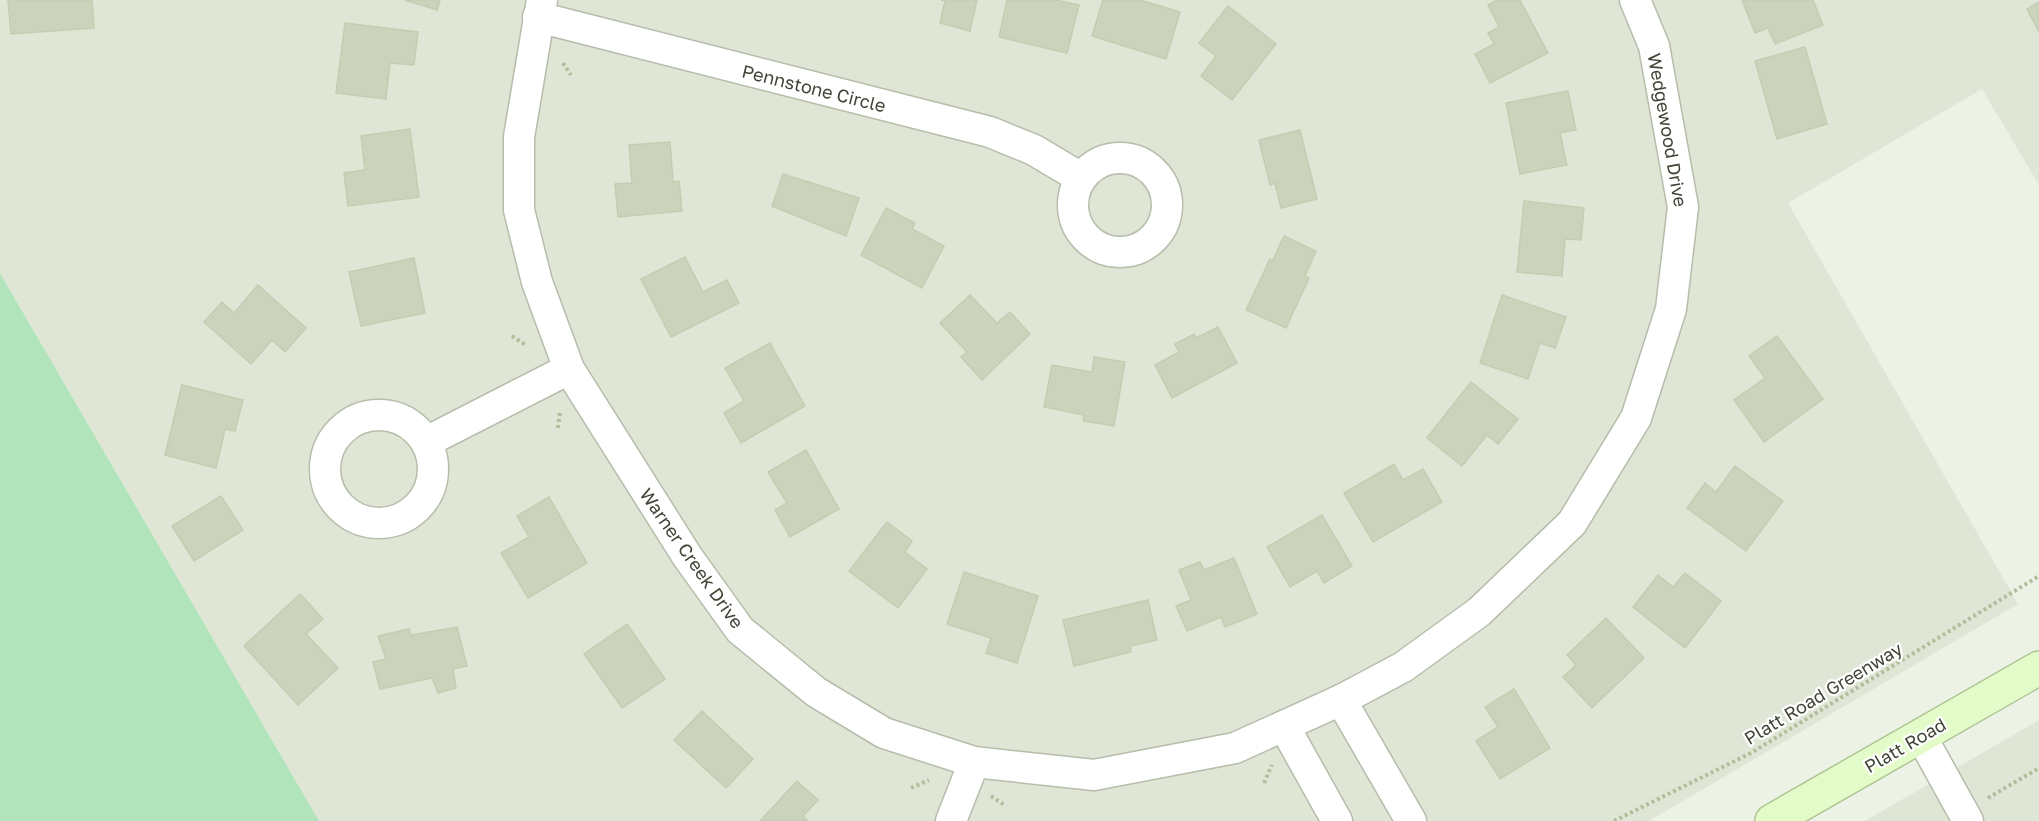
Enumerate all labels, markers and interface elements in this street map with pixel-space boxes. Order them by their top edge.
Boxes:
street label: Wedgewood Drive [1644,51,1692,209]
street label: Pennstone Circle [740,59,888,117]
street label: Warner Creek Drive [635,484,749,632]
street label: Platt Road Greenway [1740,637,1906,749]
street label: Platt Road [1860,713,1950,777]

